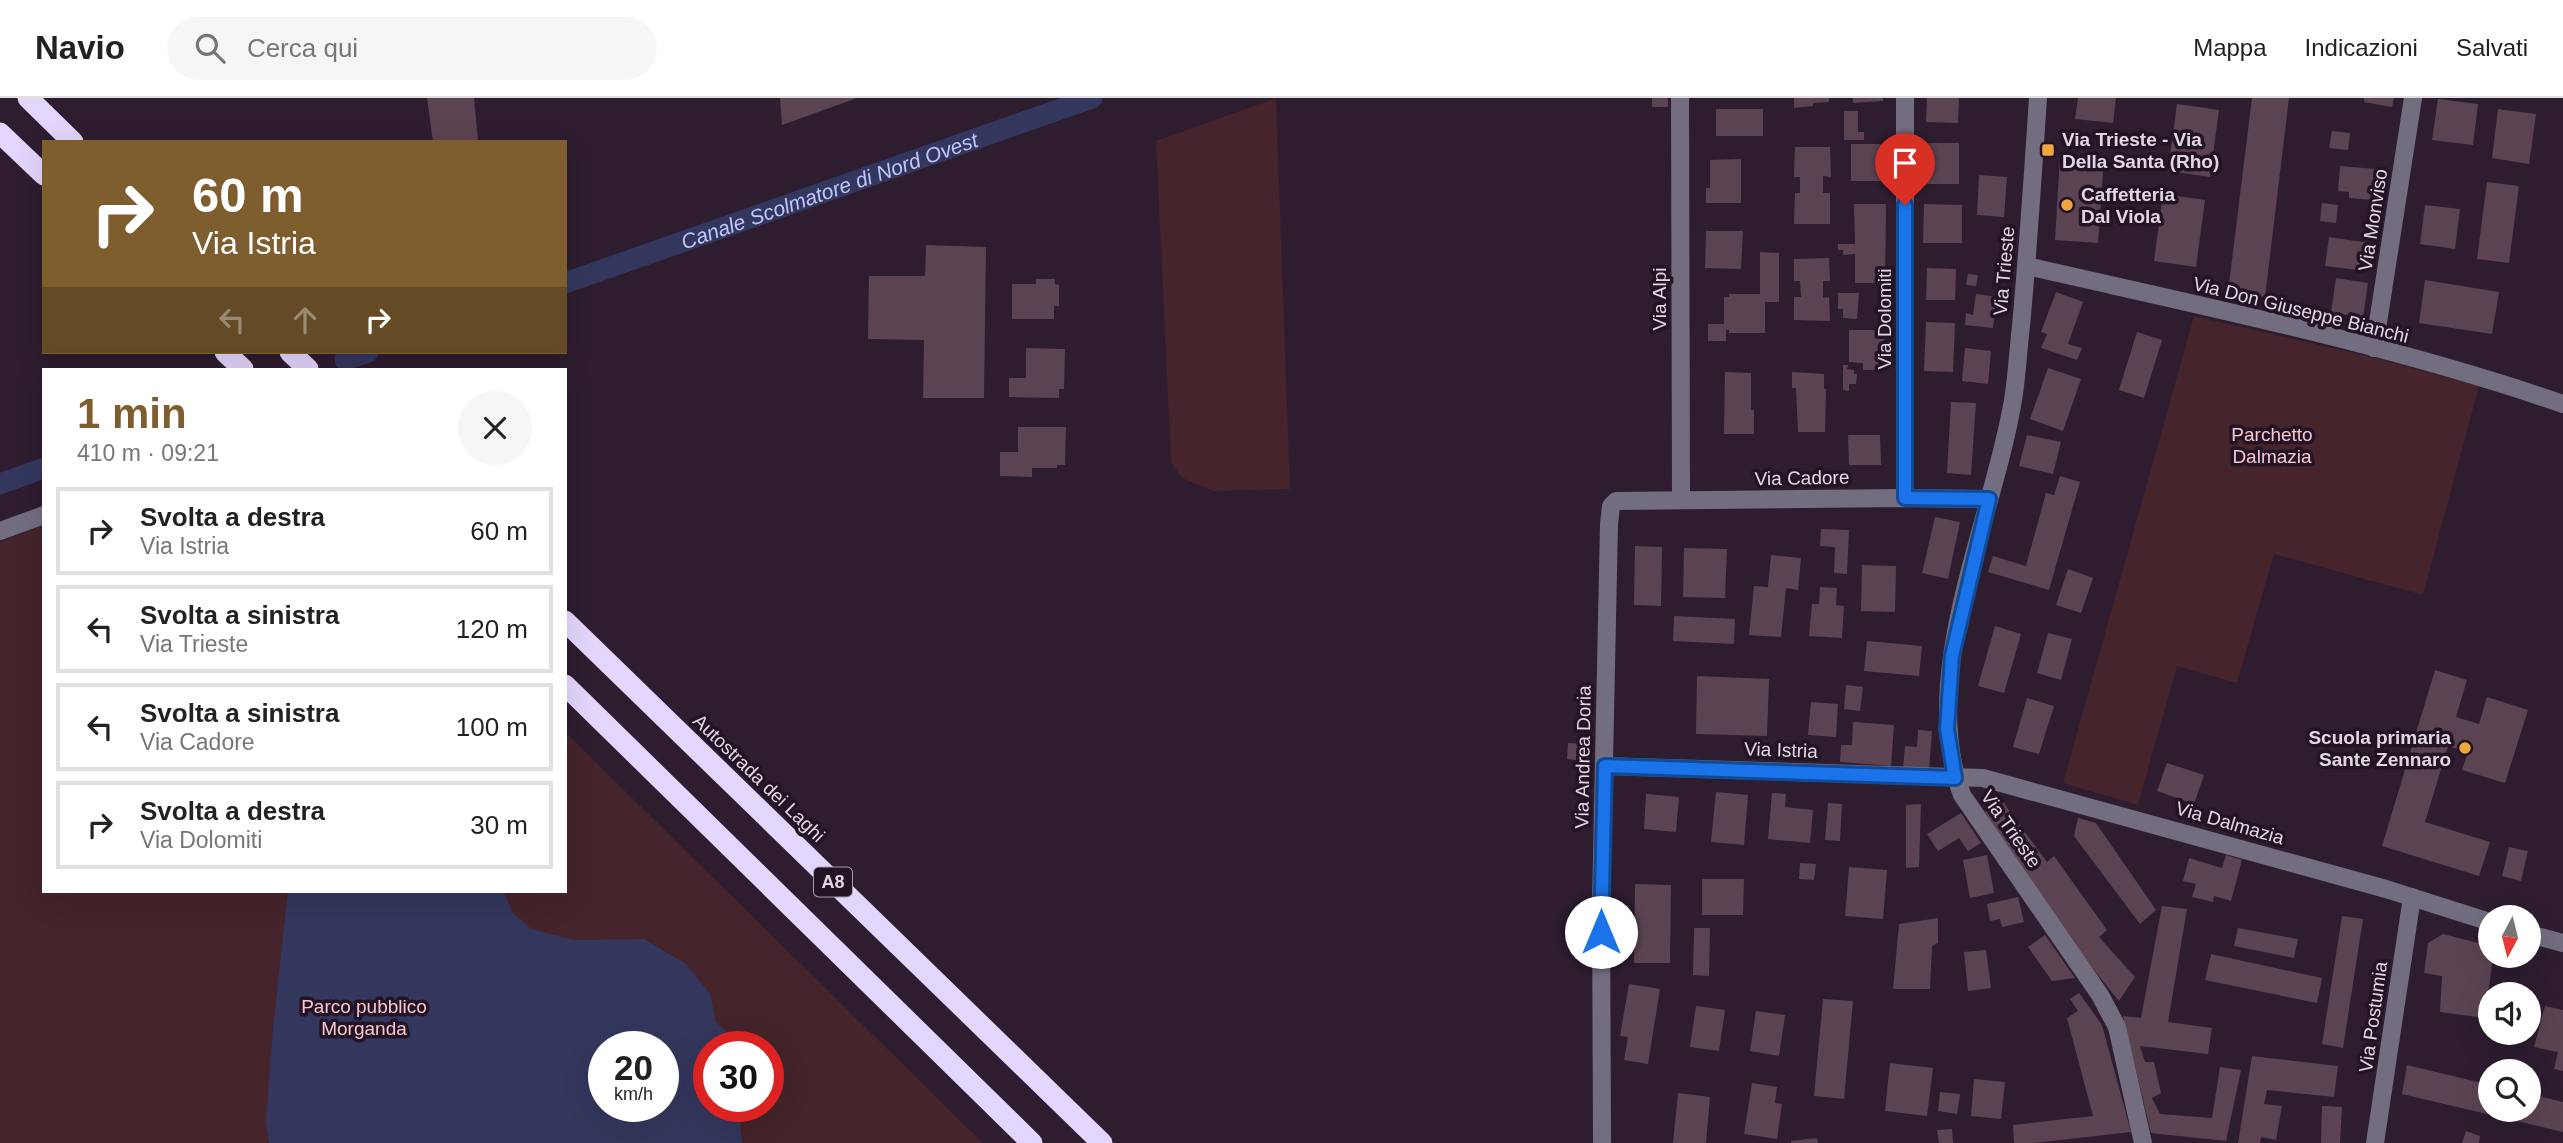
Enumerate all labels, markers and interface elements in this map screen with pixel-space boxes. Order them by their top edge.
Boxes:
search box [167,17,657,80]
text: Navio [35,29,125,66]
icon: search [191,29,229,67]
text: Cerca qui [247,33,358,63]
text: Mappa [2193,34,2267,61]
text: Indicazioni [2305,34,2418,61]
text: Salvati [2456,34,2528,61]
water label: Canale Scolmatore di Nord Ovest [678,127,982,253]
place label: Via Trieste - Via Della Santa (Rho) [2062,129,2219,172]
pin [1875,133,1935,205]
marker: Via Trieste - Via Della Santa (Rho) [2040,142,2056,158]
icon: arrive [1886,144,1924,182]
street label: Via Monviso [2355,167,2391,273]
icon: right [77,168,168,259]
text: 60 m [192,168,304,222]
place label: Caffetteria Dal Viola [2081,184,2175,227]
marker: Caffetteria Dal Viola [2059,197,2075,213]
text: Via Istria [192,225,316,261]
street label: Via Trieste [1990,226,2018,316]
street label: Via Alpi [1649,267,1670,331]
street label: Via Dolomiti [1874,268,1895,370]
street label: Via Don Giuseppe Bianchi [2191,273,2411,347]
icon: left [213,301,251,339]
icon: ahead [286,301,324,339]
icon: right [359,301,397,339]
text: 1 min [77,390,187,437]
button: close [458,391,532,465]
park label: Parchetto Dalmazia [2231,424,2313,467]
text: 410 m · 09:21 [77,440,219,466]
street label: Via Cadore [1754,467,1850,489]
text: Svolta a destra [140,502,325,532]
icon: right [81,512,119,550]
text: 60 m [470,516,528,546]
text: Via Istria [140,533,229,559]
text: Svolta a sinistra [140,600,339,630]
icon: left [81,610,119,648]
text: 120 m [456,614,528,644]
text: Via Trieste [140,631,248,657]
street label: Via Andrea Doria [1571,685,1595,829]
text: Svolta a sinistra [140,698,339,728]
icon: left [81,708,119,746]
street label: Autostrada dei Laghi [689,710,829,846]
text: 100 m [456,712,528,742]
place label: Scuola primaria Sante Zennaro [2308,727,2451,770]
text: Via Cadore [140,729,255,755]
street label: Via Istria [1744,738,1819,762]
marker: Scuola primaria Sante Zennaro [2457,740,2473,756]
street label: Via Trieste [1977,786,2045,872]
text: Svolta a destra [140,796,325,826]
street label: Via Dalmazia [2173,798,2287,849]
icon: right [81,806,119,844]
text: 30 m [470,810,528,840]
text: Via Dolomiti [140,827,262,853]
road number: A8 [814,868,852,896]
position arrow [1564,895,1638,969]
north arrow [2478,905,2541,968]
map controls [2478,905,2541,1122]
street label: Via Postumia [2355,960,2391,1074]
button: sound [2478,982,2541,1045]
park label: Parco pubblico Morganda [301,996,427,1039]
speed limit sign: 30 [693,1031,784,1122]
text: 20 [614,1048,653,1087]
button: search [2478,1059,2541,1122]
text: km/h [614,1084,653,1104]

